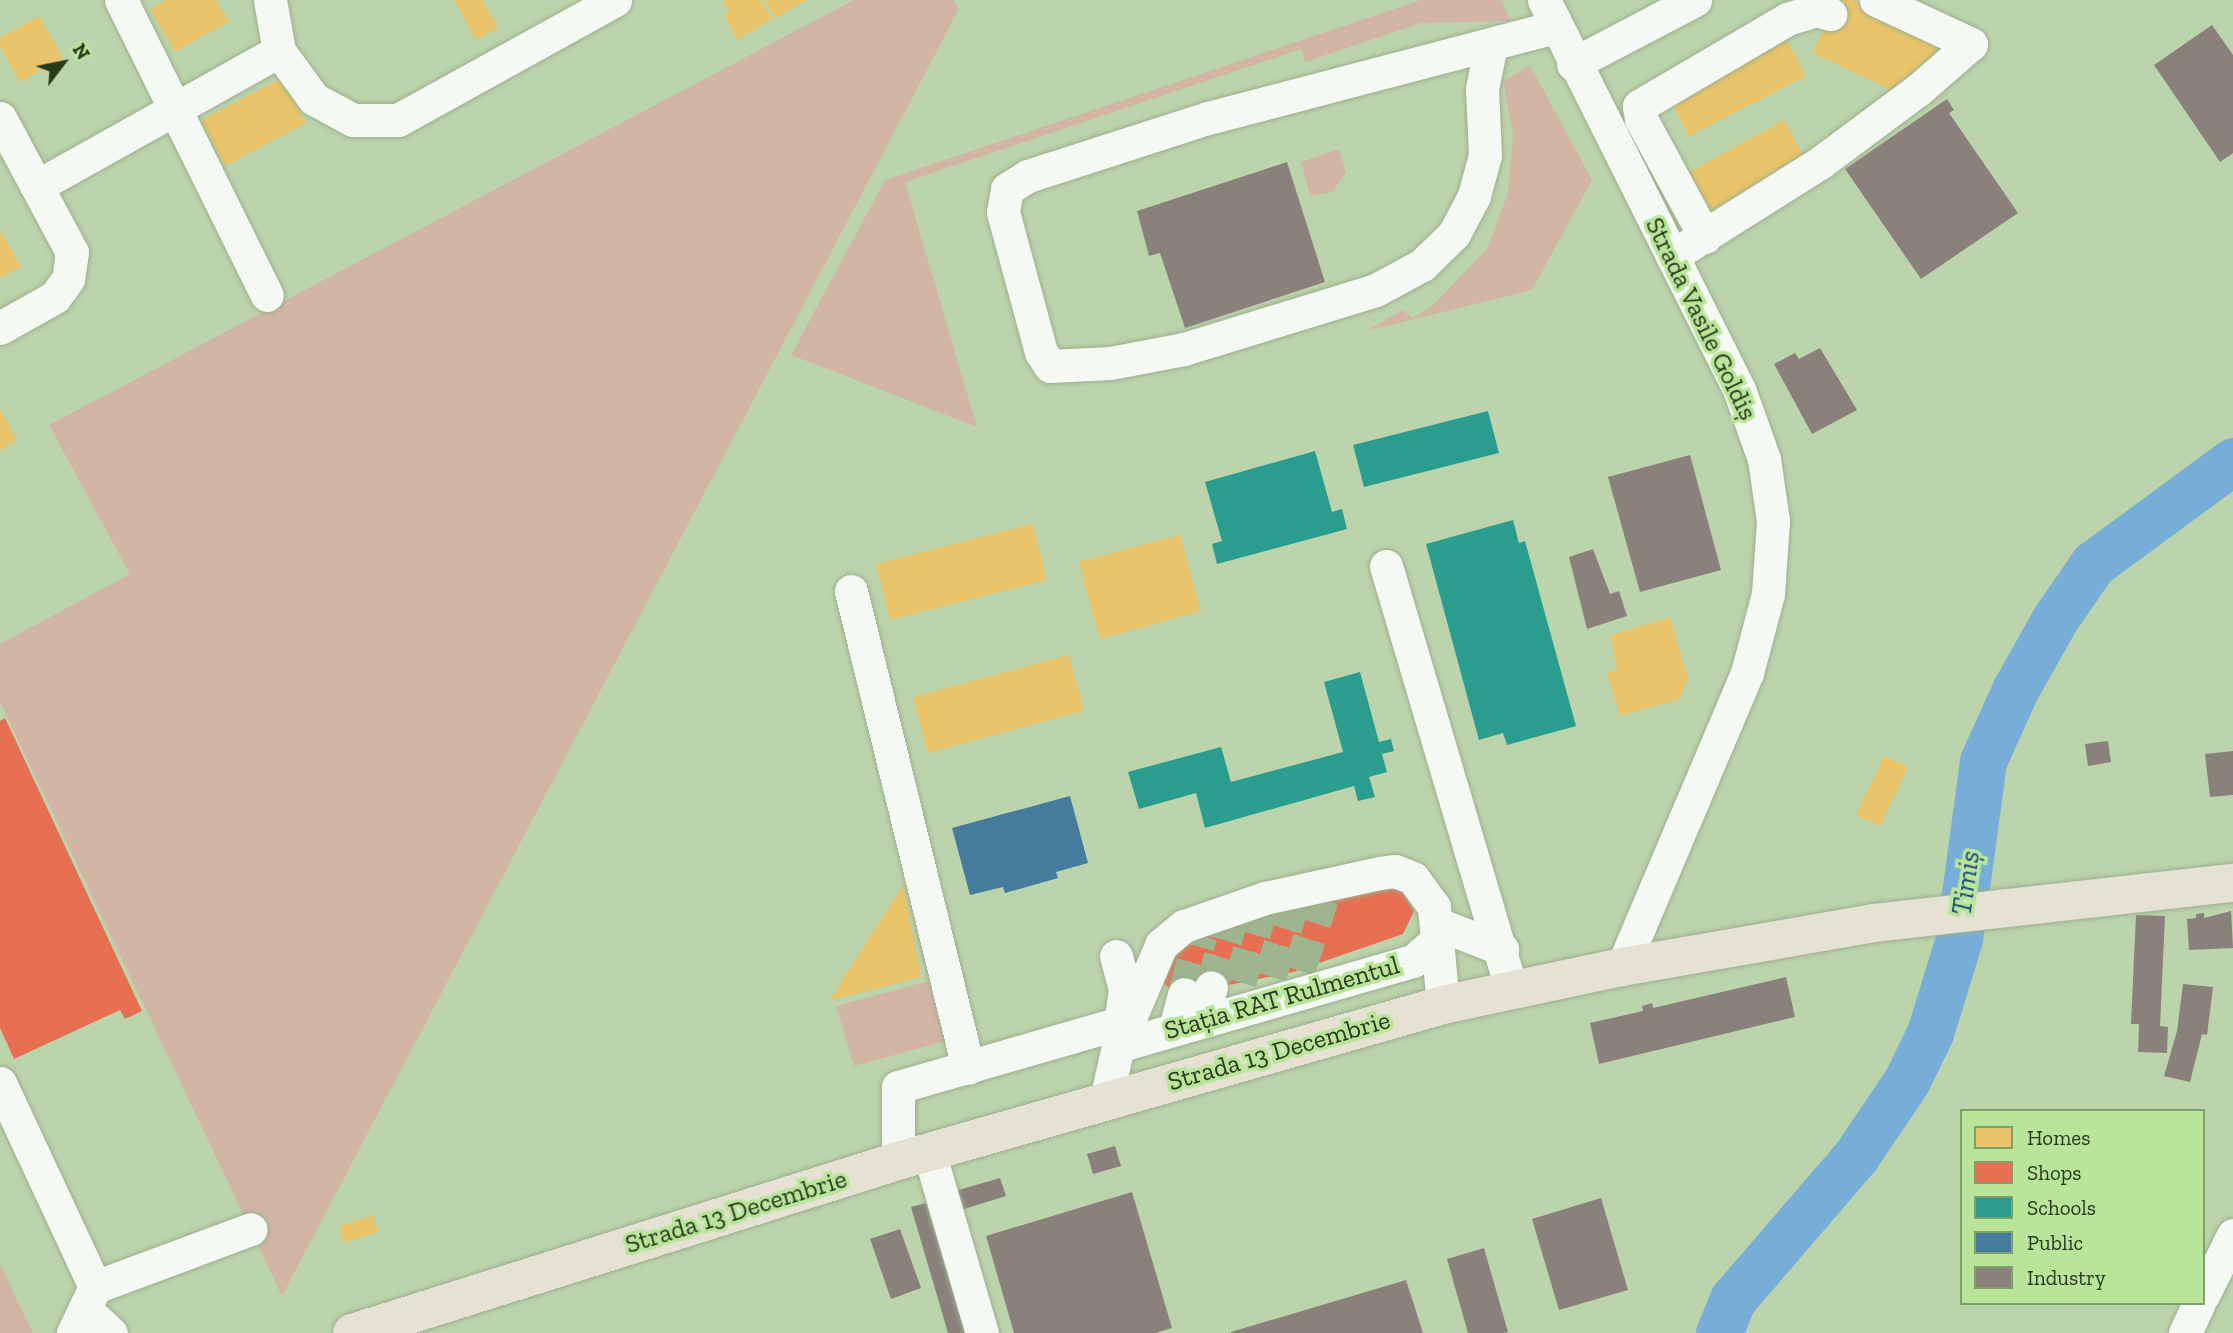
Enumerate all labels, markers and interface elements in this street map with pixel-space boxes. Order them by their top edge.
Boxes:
north arrow [28,28,98,98]
text: N [68,39,95,64]
street label: Strada Vasile Goldiș [1638,212,1764,426]
water label: Timiș [1945,848,1987,918]
street label: Stația RAT Rulmentul [1161,949,1403,1047]
street label: Strada 13 Decembrie [1164,1004,1394,1098]
legend [1960,1109,2205,1305]
text: Homes [2027,1125,2090,1150]
text: Shops [2027,1160,2081,1185]
street label: Strada 13 Decembrie [622,1163,850,1261]
text: Schools [2027,1195,2096,1220]
text: Public [2027,1230,2083,1255]
text: Industry [2027,1265,2106,1290]

